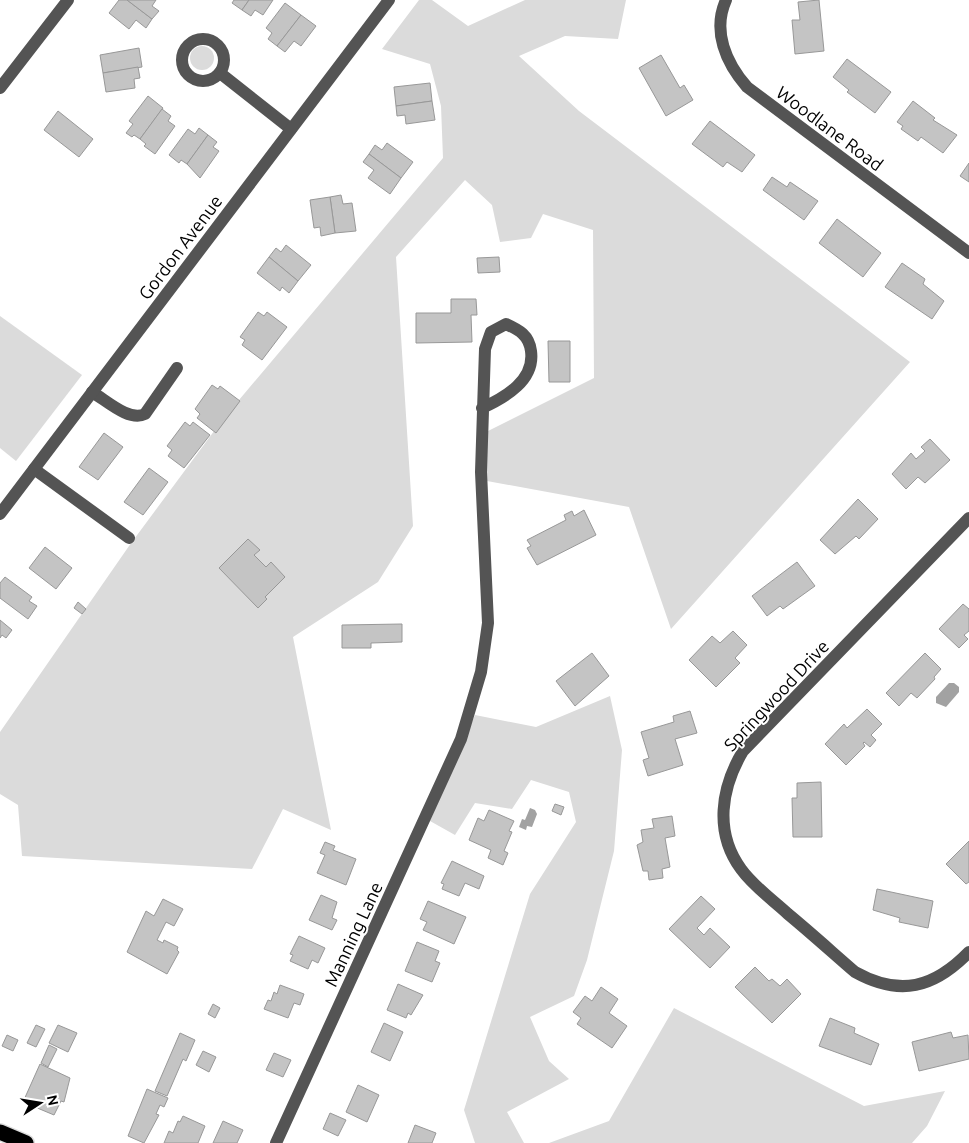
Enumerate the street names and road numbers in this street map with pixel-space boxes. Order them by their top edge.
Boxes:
street label: Woodlane Road [773,82,887,174]
street label: Gordon Avenue [134,191,226,303]
street label: Springwood Drive [720,636,832,754]
street label: Manning Lane [320,878,386,990]

